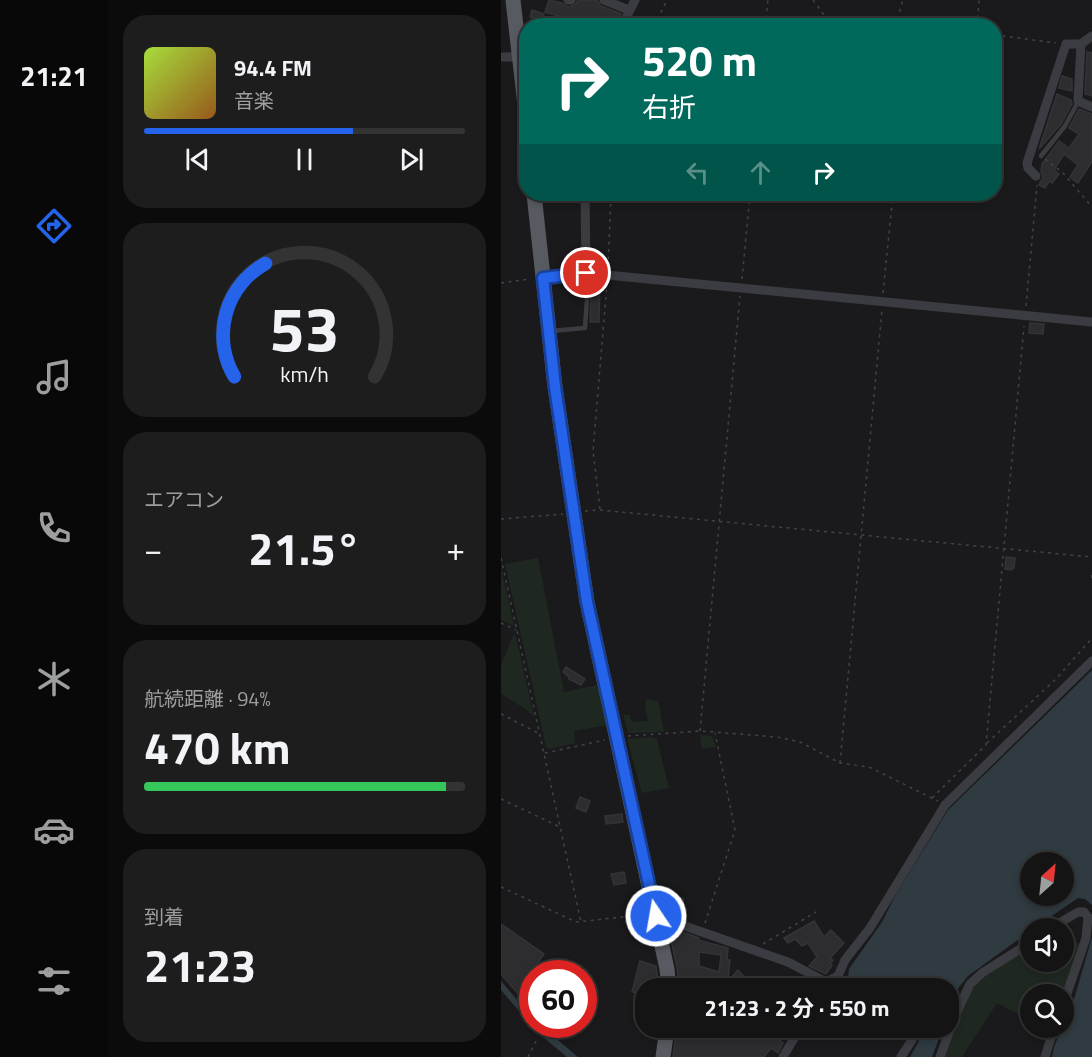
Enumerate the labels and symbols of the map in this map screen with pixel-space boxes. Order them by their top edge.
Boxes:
pin [560,247,611,298]
north arrow [1020,852,1074,906]
position arrow [624,884,688,948]
speed limit sign: 60 [519,960,597,1038]

